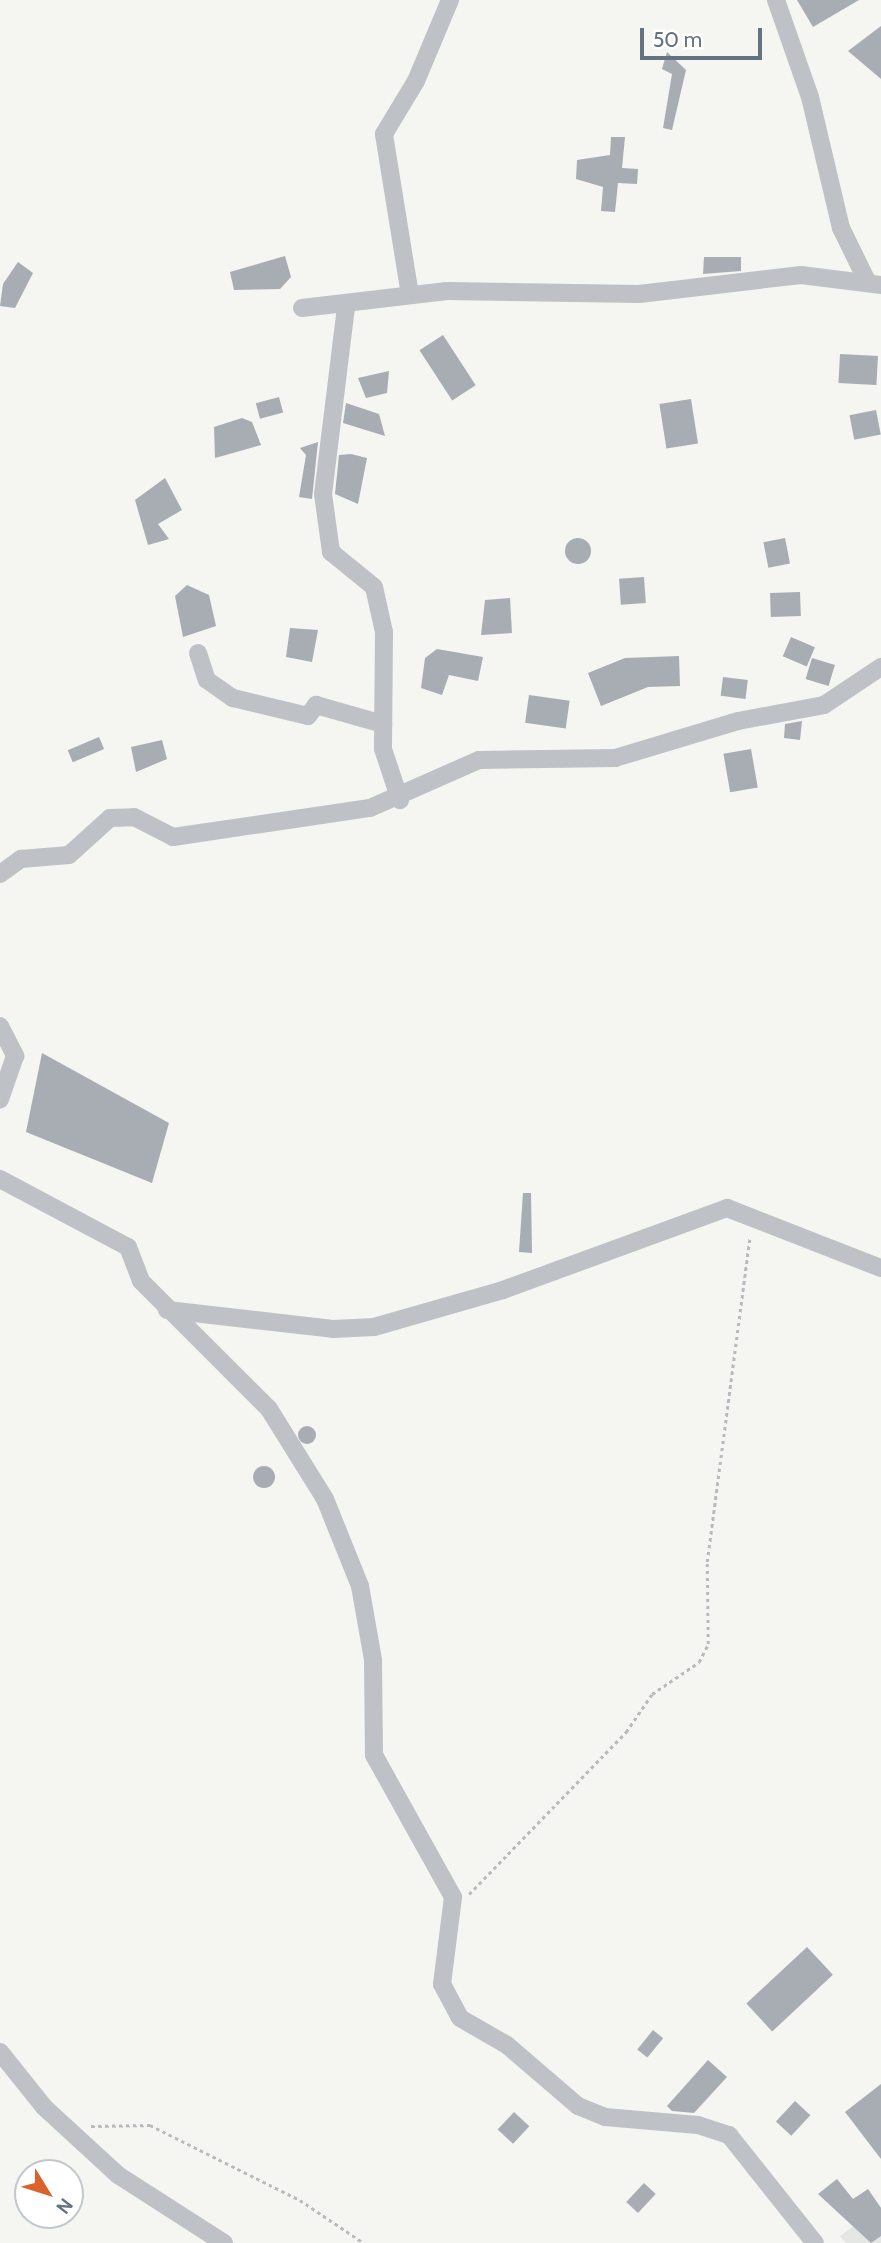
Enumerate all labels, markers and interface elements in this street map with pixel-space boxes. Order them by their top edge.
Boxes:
scale bar [643,14,766,58]
text: 50 m [653,27,702,52]
north arrow [14,2159,84,2229]
text: N [51,2194,78,2218]

